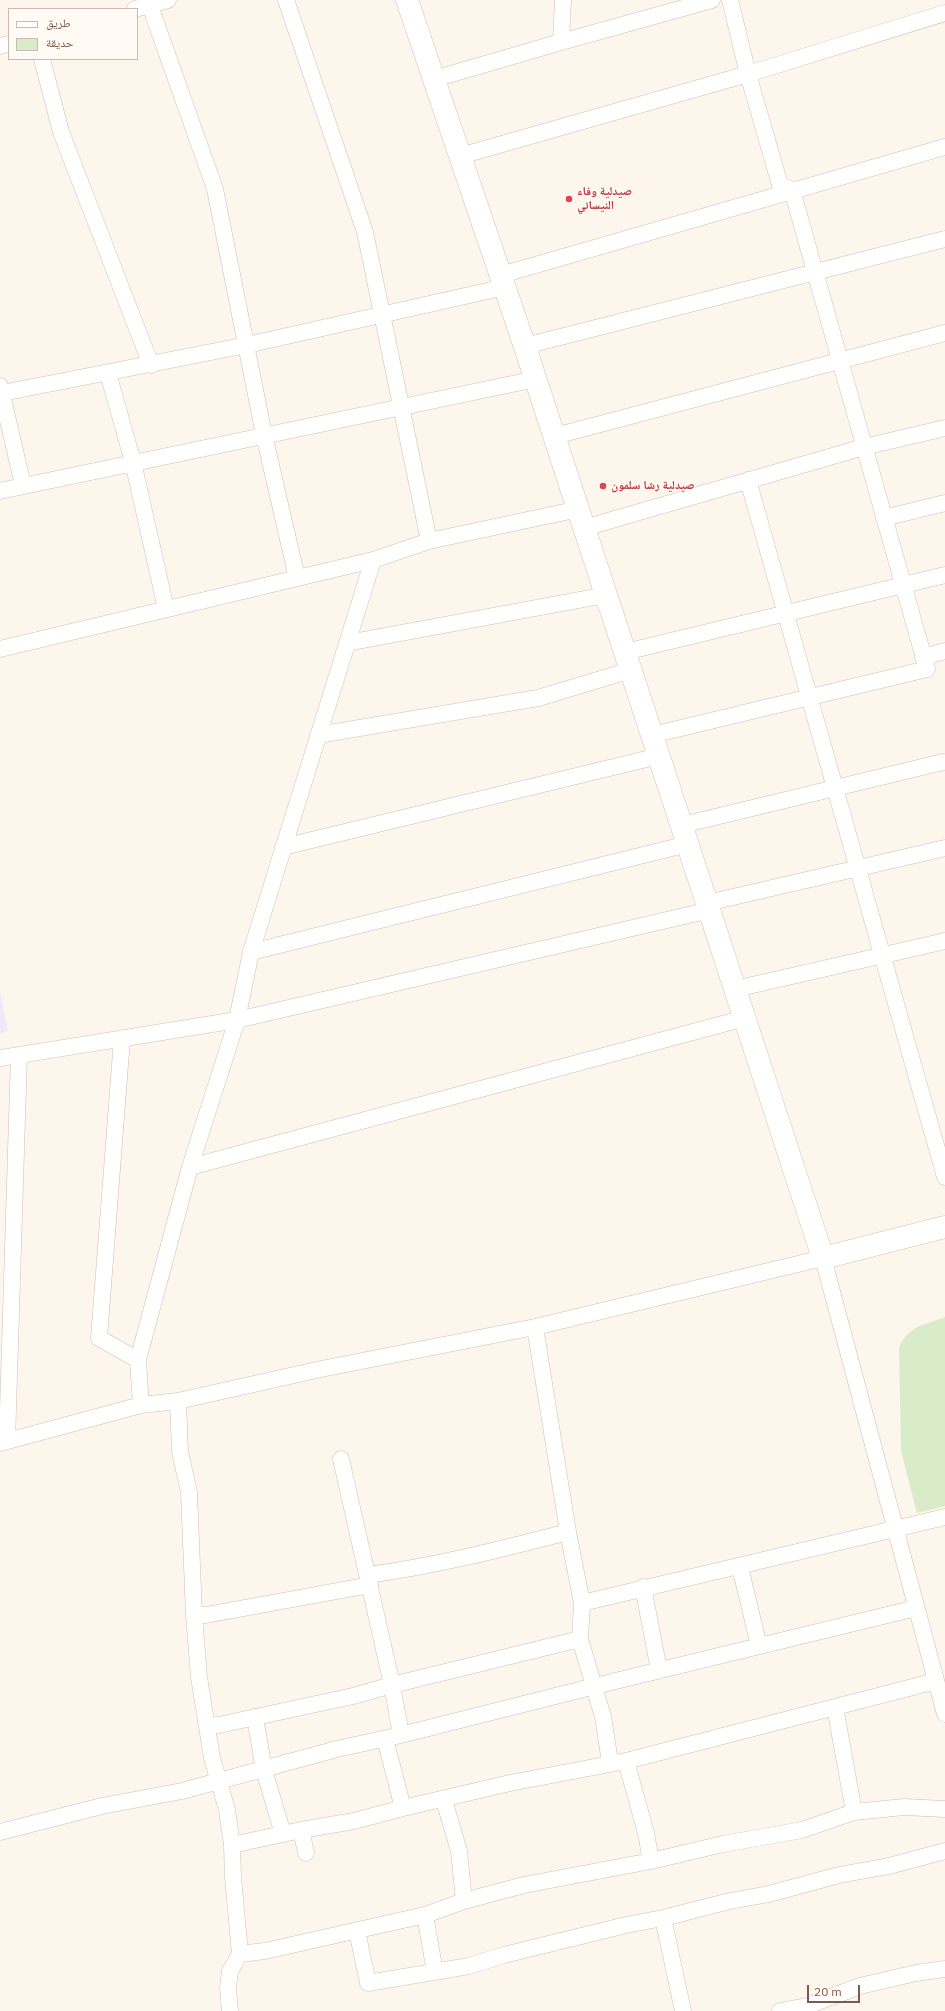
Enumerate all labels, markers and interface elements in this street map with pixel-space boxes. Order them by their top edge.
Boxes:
legend [8,8,138,60]
text: طريق [46,15,71,30]
text: حديقة [46,35,74,50]
place label: صيدلية وفاء النيساني [577,185,632,213]
marker: صيدلية وفاء النيساني [564,194,574,204]
place label: صيدلية رشا سلمون [611,479,695,493]
marker: صيدلية رشا سلمون [598,481,608,491]
scale bar [809,1977,862,2003]
text: 20 m [814,1984,842,1999]

